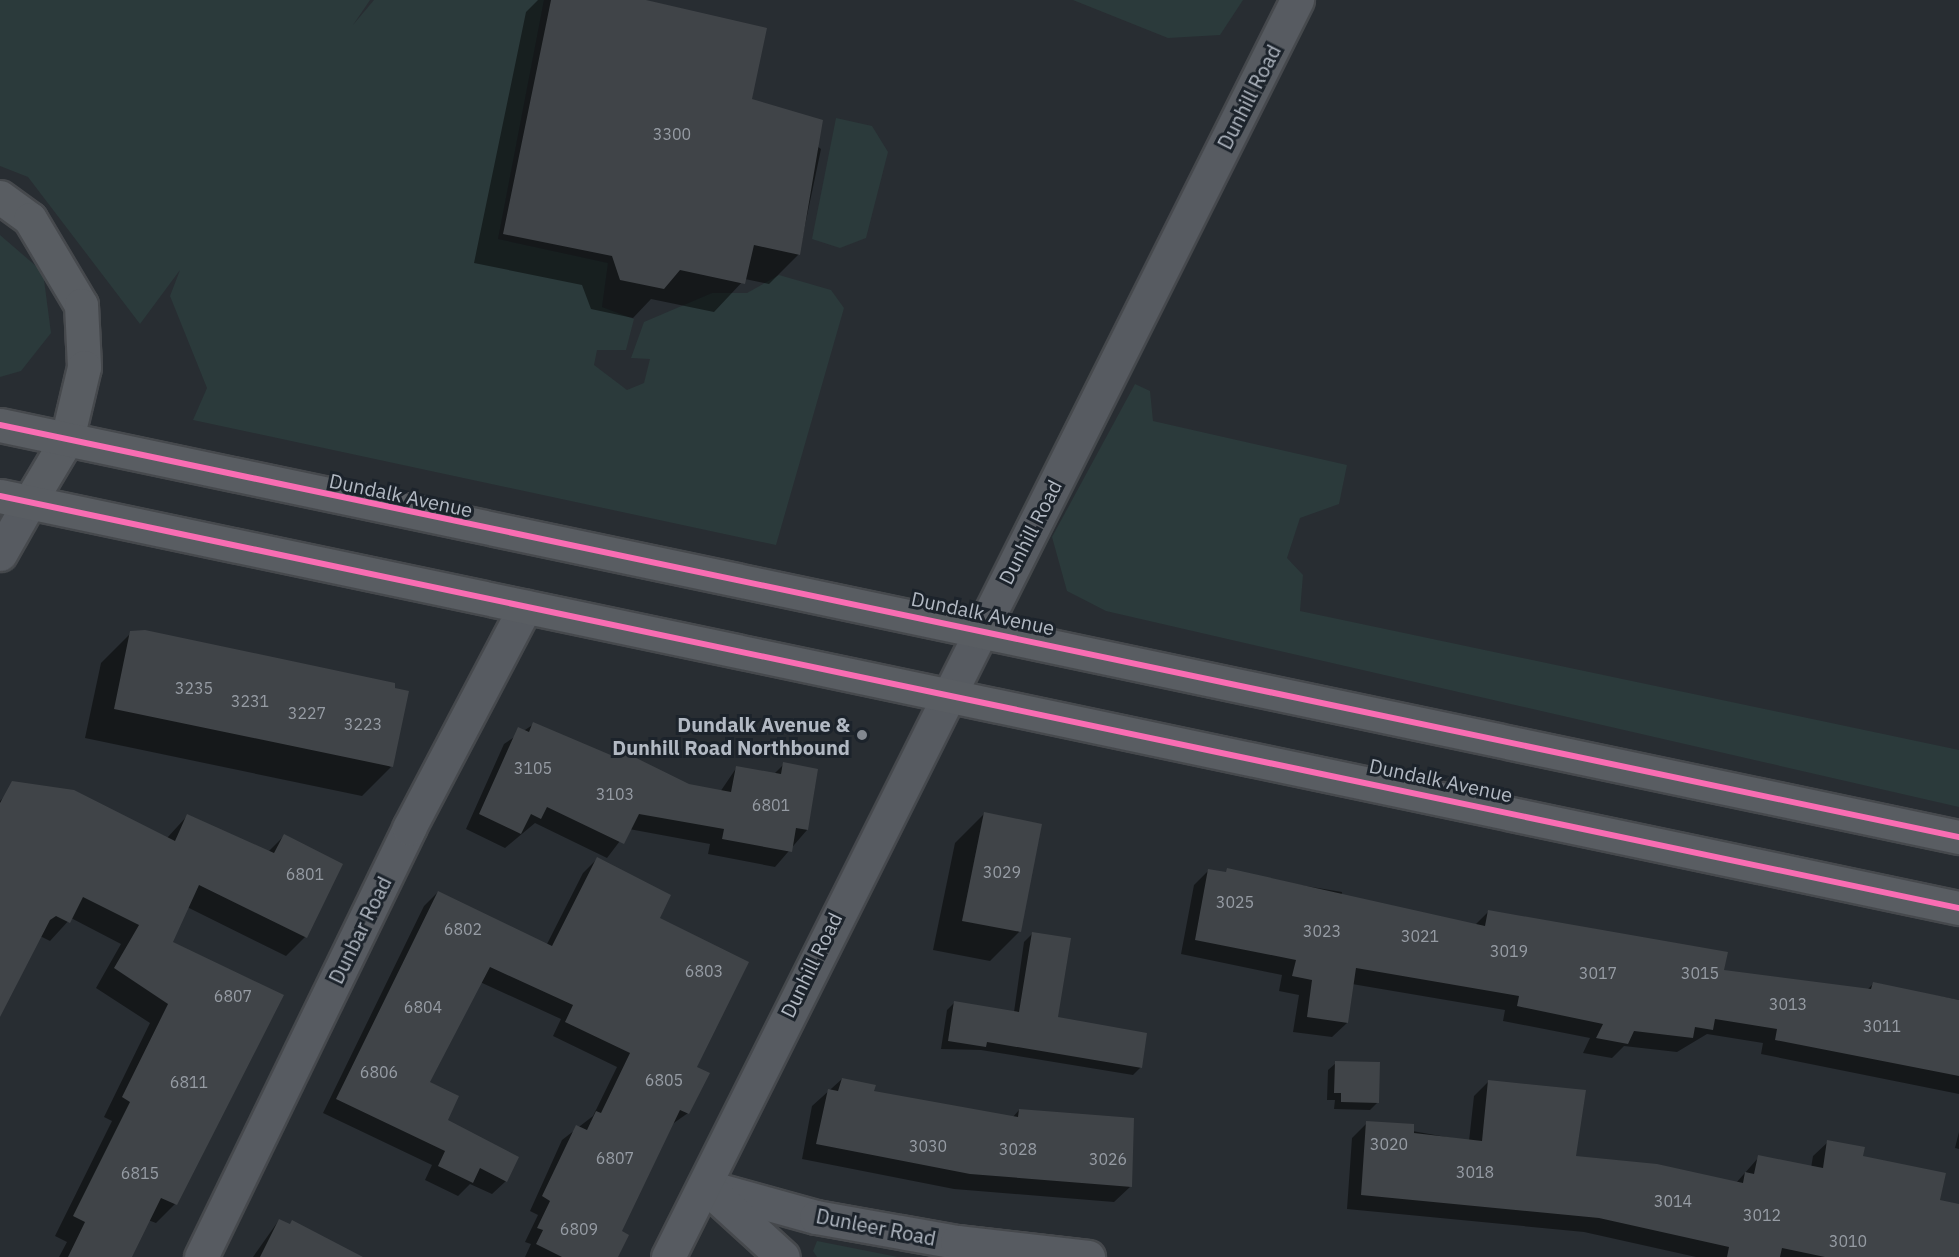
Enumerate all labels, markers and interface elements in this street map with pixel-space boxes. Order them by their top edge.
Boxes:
street label: Dunhill Road [1212,41,1286,153]
house number: 3300 [653,124,691,144]
street label: Dundalk Avenue [327,468,475,522]
street label: Dunhill Road [993,476,1067,588]
street label: Dundalk Avenue [909,586,1057,640]
house number: 3235 [175,678,213,698]
house number: 3231 [231,691,269,711]
house number: 3227 [288,703,326,723]
place label: Dundalk Avenue & Dunhill Road Northbound [612,712,850,759]
house number: 3223 [344,714,382,734]
marker: Dundalk Avenue & Dunhill Road Northbound [855,728,869,742]
street label: Dundalk Avenue [1367,753,1515,807]
house number: 3105 [514,758,552,778]
house number: 3103 [596,784,634,804]
house number: 6801 [752,795,790,815]
house number: 3029 [983,862,1021,882]
house number: 6801 [286,864,324,884]
street label: Dunbar Road [324,872,396,988]
house number: 3025 [1216,892,1254,912]
street label: Dunhill Road [775,909,847,1021]
house number: 6802 [444,919,482,939]
house number: 3023 [1303,921,1341,941]
house number: 3021 [1401,926,1439,946]
house number: 3019 [1490,941,1528,961]
house number: 6803 [685,961,723,981]
house number: 3017 [1579,963,1617,983]
house number: 3015 [1681,963,1719,983]
house number: 6807 [214,986,252,1006]
house number: 3013 [1769,994,1807,1014]
house number: 6804 [404,997,442,1017]
house number: 3011 [1863,1016,1901,1036]
house number: 6806 [360,1062,398,1082]
house number: 6805 [645,1070,683,1090]
house number: 6811 [170,1072,208,1092]
house number: 3020 [1370,1134,1408,1154]
house number: 3030 [909,1136,947,1156]
house number: 3028 [999,1139,1037,1159]
house number: 6807 [596,1148,634,1168]
house number: 3026 [1089,1149,1127,1169]
house number: 3018 [1456,1162,1494,1182]
house number: 6815 [121,1163,159,1183]
house number: 3014 [1654,1191,1692,1211]
street label: Dunleer Road [814,1204,938,1250]
house number: 3012 [1743,1205,1781,1225]
house number: 6809 [560,1219,598,1239]
house number: 3010 [1829,1231,1867,1251]

